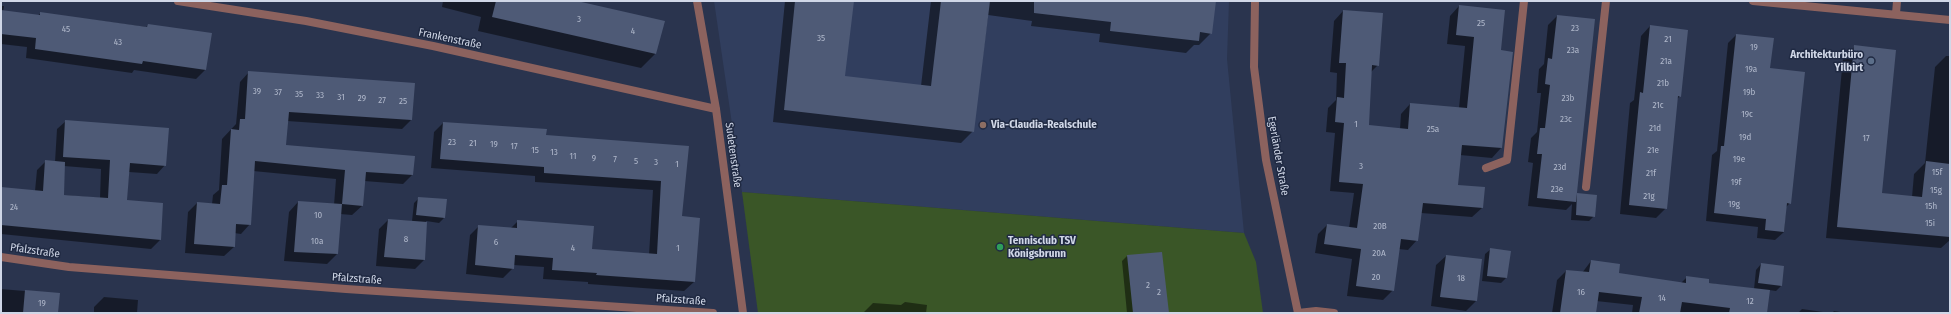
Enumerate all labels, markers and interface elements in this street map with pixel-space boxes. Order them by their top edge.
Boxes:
house number: 3 [577,14,581,24]
house number: 25 [1477,18,1485,28]
house number: 23 [1571,23,1579,33]
house number: 45 [62,24,70,34]
street label: Frankenstraße [417,26,483,52]
house number: 4 [631,26,635,36]
house number: 35 [817,33,825,43]
house number: 21 [1664,34,1672,44]
house number: 43 [114,37,122,47]
house number: 19 [1750,42,1758,52]
house number: 23a [1567,45,1579,55]
place label: Architekturbüro Yilbirt [1790,48,1863,74]
house number: 21a [1660,56,1672,66]
marker: Architekturbüro Yilbirt [1866,56,1876,66]
house number: 19a [1745,64,1757,74]
house number: 21b [1657,78,1669,88]
house number: 39 [253,86,261,96]
house number: 37 [274,87,282,97]
house number: 19b [1743,87,1755,97]
house number: 35 [295,89,303,99]
house number: 33 [316,90,324,100]
house number: 31 [337,92,345,102]
house number: 29 [358,93,366,103]
house number: 23b [1562,93,1574,103]
house number: 27 [378,95,386,105]
house number: 25 [399,96,407,106]
house number: 21c [1652,100,1664,110]
house number: 19c [1741,109,1753,119]
house number: 23c [1560,114,1572,124]
street label: Egerländer Straße [1265,115,1291,197]
place label: Via-Claudia-Realschule [991,118,1097,132]
house number: 1 [1354,119,1358,129]
marker: Via-Claudia-Realschule [978,120,988,130]
street label: Sudetenstraße [722,122,744,188]
house number: 21d [1649,123,1661,133]
house number: 25a [1427,124,1439,134]
house number: 19d [1739,132,1751,142]
house number: 17 [1862,133,1870,143]
house number: 23 [448,137,456,147]
house number: 21 [469,138,477,148]
house number: 19 [490,139,498,149]
house number: 17 [510,141,518,151]
house number: 15 [531,145,539,155]
house number: 21e [1647,145,1659,155]
house number: 13 [550,147,558,157]
house number: 11 [570,151,576,161]
house number: 9 [592,153,596,163]
house number: 7 [613,154,617,164]
house number: 19e [1733,154,1745,164]
house number: 5 [634,156,638,166]
house number: 3 [654,157,658,167]
house number: 1 [675,159,679,169]
house number: 3 [1359,161,1363,171]
house number: 23d [1554,162,1566,172]
house number: 15f [1932,167,1942,177]
house number: 21f [1646,168,1656,178]
house number: 19f [1731,177,1741,187]
house number: 23e [1551,184,1563,194]
house number: 15g [1930,185,1942,195]
house number: 21g [1643,191,1655,201]
house number: 19g [1728,199,1740,209]
house number: 15h [1925,201,1937,211]
house number: 24 [10,202,18,212]
house number: 10 [314,210,322,220]
house number: 15i [1925,218,1935,228]
house number: 20B [1373,221,1387,231]
house number: 8 [404,234,408,244]
place label: Tennisclub TSV Königsbrunn [1008,234,1076,260]
house number: 10a [311,236,323,246]
house number: 6 [494,237,498,247]
street label: Pfalzstraße [9,241,61,261]
marker: Tennisclub TSV Königsbrunn [995,242,1005,252]
house number: 4 [571,243,575,253]
house number: 1 [676,243,680,253]
house number: 20A [1372,248,1386,258]
street label: Pfalzstraße [332,271,382,287]
house number: 20 [1372,272,1380,282]
house number: 18 [1457,273,1465,283]
house number: 2 [1146,280,1150,290]
house number: 2 [1157,287,1161,297]
house number: 16 [1577,287,1585,297]
street label: Pfalzstraße [656,292,706,308]
house number: 14 [1658,293,1666,303]
house number: 12 [1746,296,1754,306]
house number: 19 [38,298,46,308]

